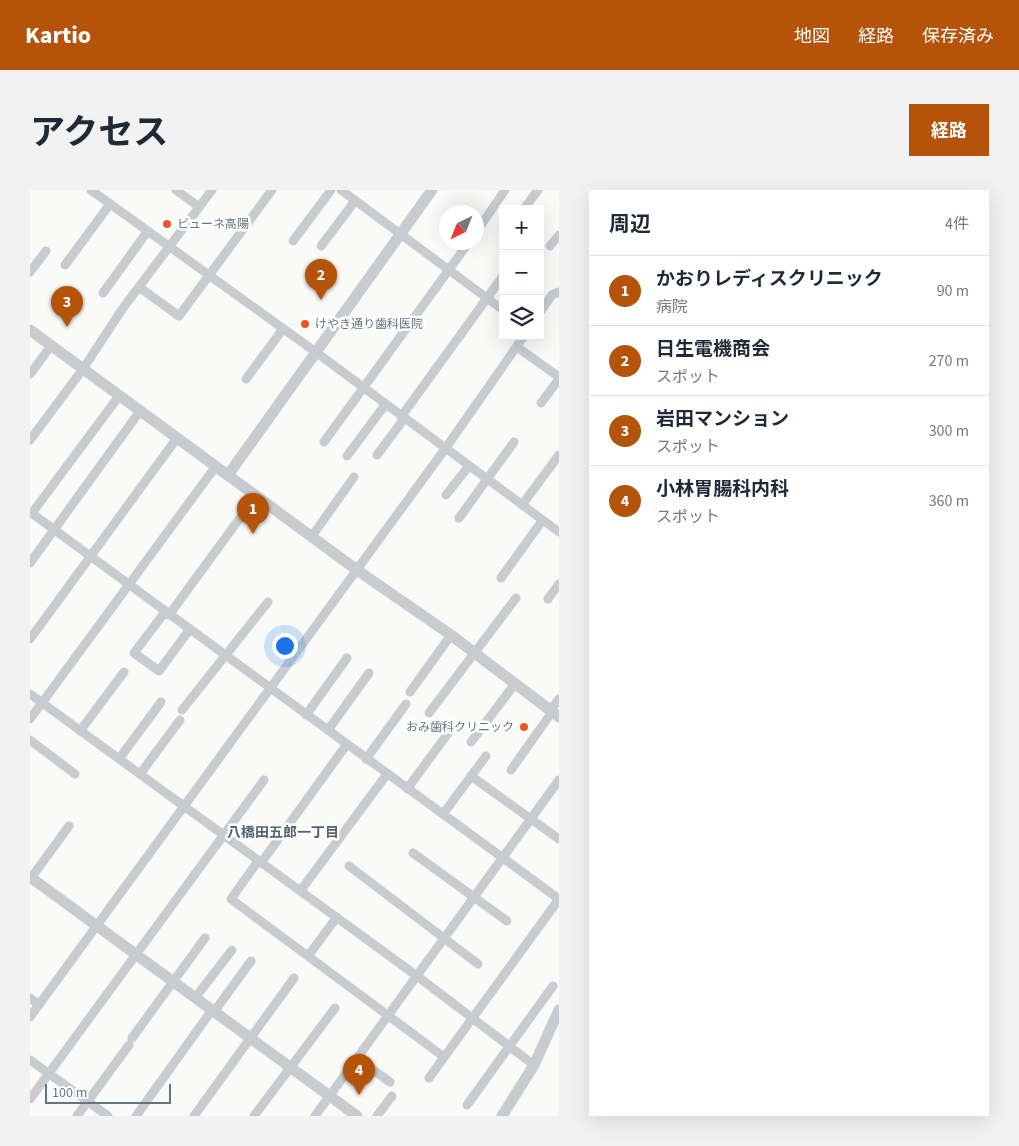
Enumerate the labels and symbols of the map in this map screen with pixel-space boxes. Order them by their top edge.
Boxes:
north arrow [439,205,484,250]
place label: ビューネ高陽 [177,216,249,233]
marker: ビューネ高陽 [161,218,173,230]
pin: 2 [305,259,337,300]
pin: 3 [51,286,83,327]
place label: けやき通り歯科医院 [315,316,423,333]
marker: けやき通り歯科医院 [299,318,311,330]
pin: 1 [237,493,269,534]
your location [272,633,298,659]
place label: おみ歯科クリニック [406,719,514,736]
marker: おみ歯科クリニック [518,721,530,733]
district label: 八橋田五郎一丁目 [227,823,339,843]
pin: 4 [343,1054,375,1095]
scale bar [45,1081,171,1104]

